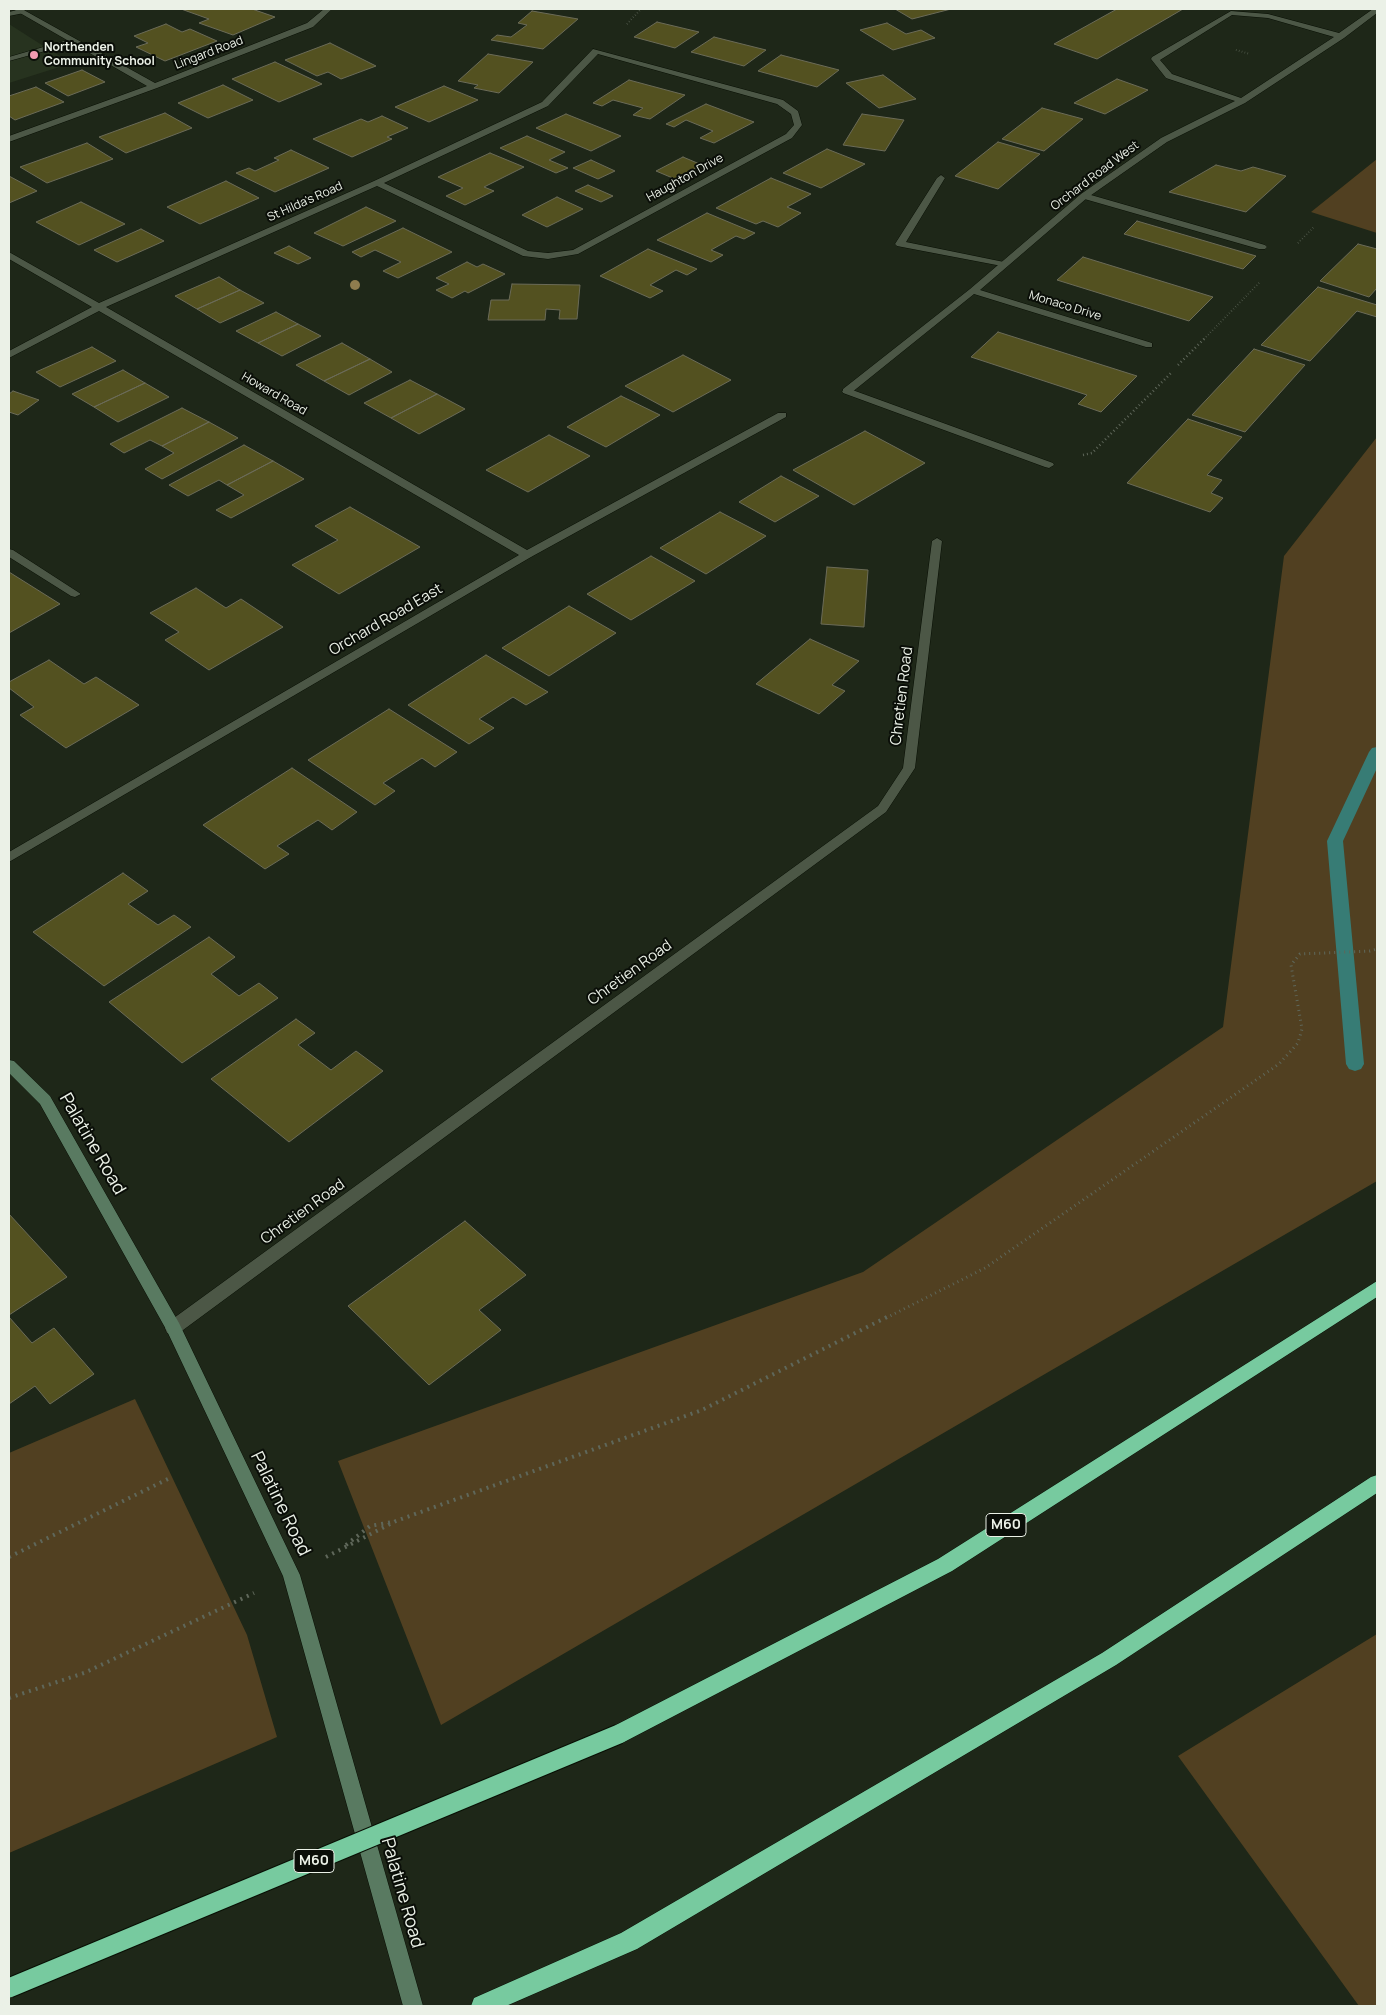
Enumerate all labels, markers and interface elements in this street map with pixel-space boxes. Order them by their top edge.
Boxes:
street label: Lingard Road [173,33,245,73]
place label: Northenden Community School [44,41,155,69]
marker: Northenden Community School [28,49,40,61]
street label: Orchard Road West [1048,138,1142,214]
street label: Haughton Drive [644,151,726,205]
street label: St Hilda's Road [265,179,345,225]
street label: Monaco Drive [1027,288,1103,324]
street label: Howard Road [239,370,309,418]
street label: Orchard Road East [326,580,446,660]
street label: Chretien Road [887,646,917,746]
street label: Chretien Road [585,937,675,1009]
street label: Palatine Road [54,1089,130,1199]
street label: Chretien Road [258,1176,348,1248]
street label: Palatine Road [245,1448,315,1560]
road number: M60 [986,1514,1026,1536]
street label: Palatine Road [376,1835,428,1951]
road number: M60 [294,1850,334,1872]

